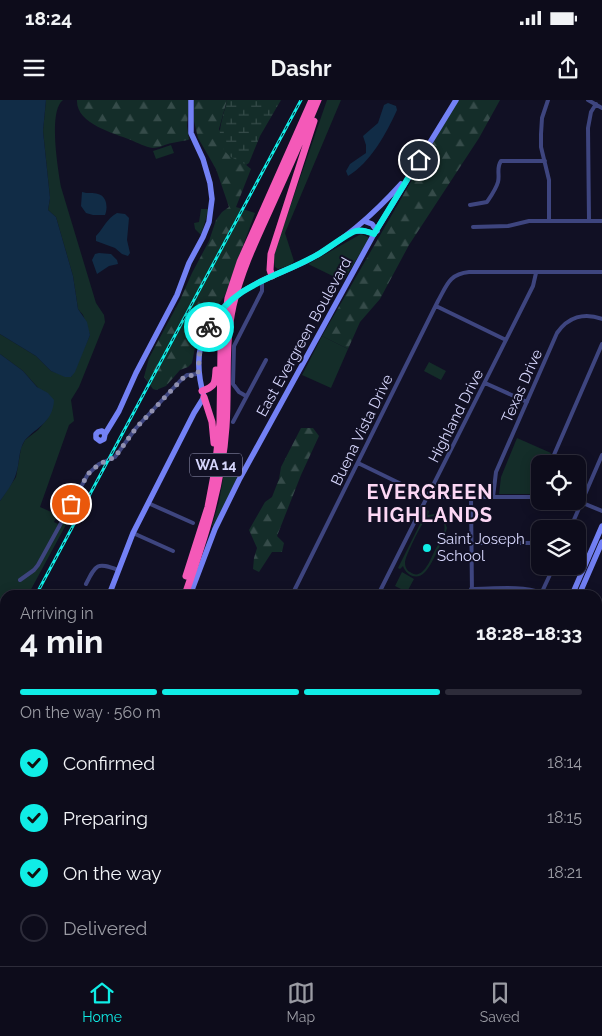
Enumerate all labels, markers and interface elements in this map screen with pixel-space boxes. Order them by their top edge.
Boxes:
text: 18:24 [25,7,72,29]
icon: menu [20,54,48,82]
icon: share [554,54,582,82]
text: Dashr [271,55,331,81]
pin [398,139,440,181]
icon: home [405,146,433,174]
street label: East Evergreen Boulevard [253,254,355,420]
courier [184,302,234,352]
icon: bike [195,313,223,341]
street label: Texas Drive [498,346,546,426]
street label: Highland Drive [425,366,487,466]
street label: Buena Vista Drive [327,371,397,489]
road number: WA 14 [190,454,242,476]
map controls [531,455,586,575]
button: locate [531,455,586,510]
district label: EVERGREEN HIGHLANDS [367,480,493,527]
pin [50,483,92,525]
icon: bag [57,490,85,518]
button: layers [531,520,586,575]
place label: Saint Joseph School [437,530,525,565]
marker: Saint Joseph School [421,542,433,554]
text: Arriving in [20,604,94,623]
text: 18:28–18:33 [476,622,582,644]
text: 4 min [20,623,103,660]
text: On the way · 560 m [20,703,161,722]
icon: check [20,749,48,777]
text: Confirmed [63,752,155,774]
text: 18:14 [547,753,582,772]
icon: check [20,804,48,832]
text: Preparing [63,807,148,829]
text: 18:15 [547,808,582,827]
icon: check [20,859,48,887]
text: On the way [63,862,162,884]
text: 18:21 [547,863,582,882]
text: Delivered [63,917,147,939]
tab: Home [82,979,122,1025]
tab: Map [287,979,315,1025]
tab: Saved [480,979,520,1025]

